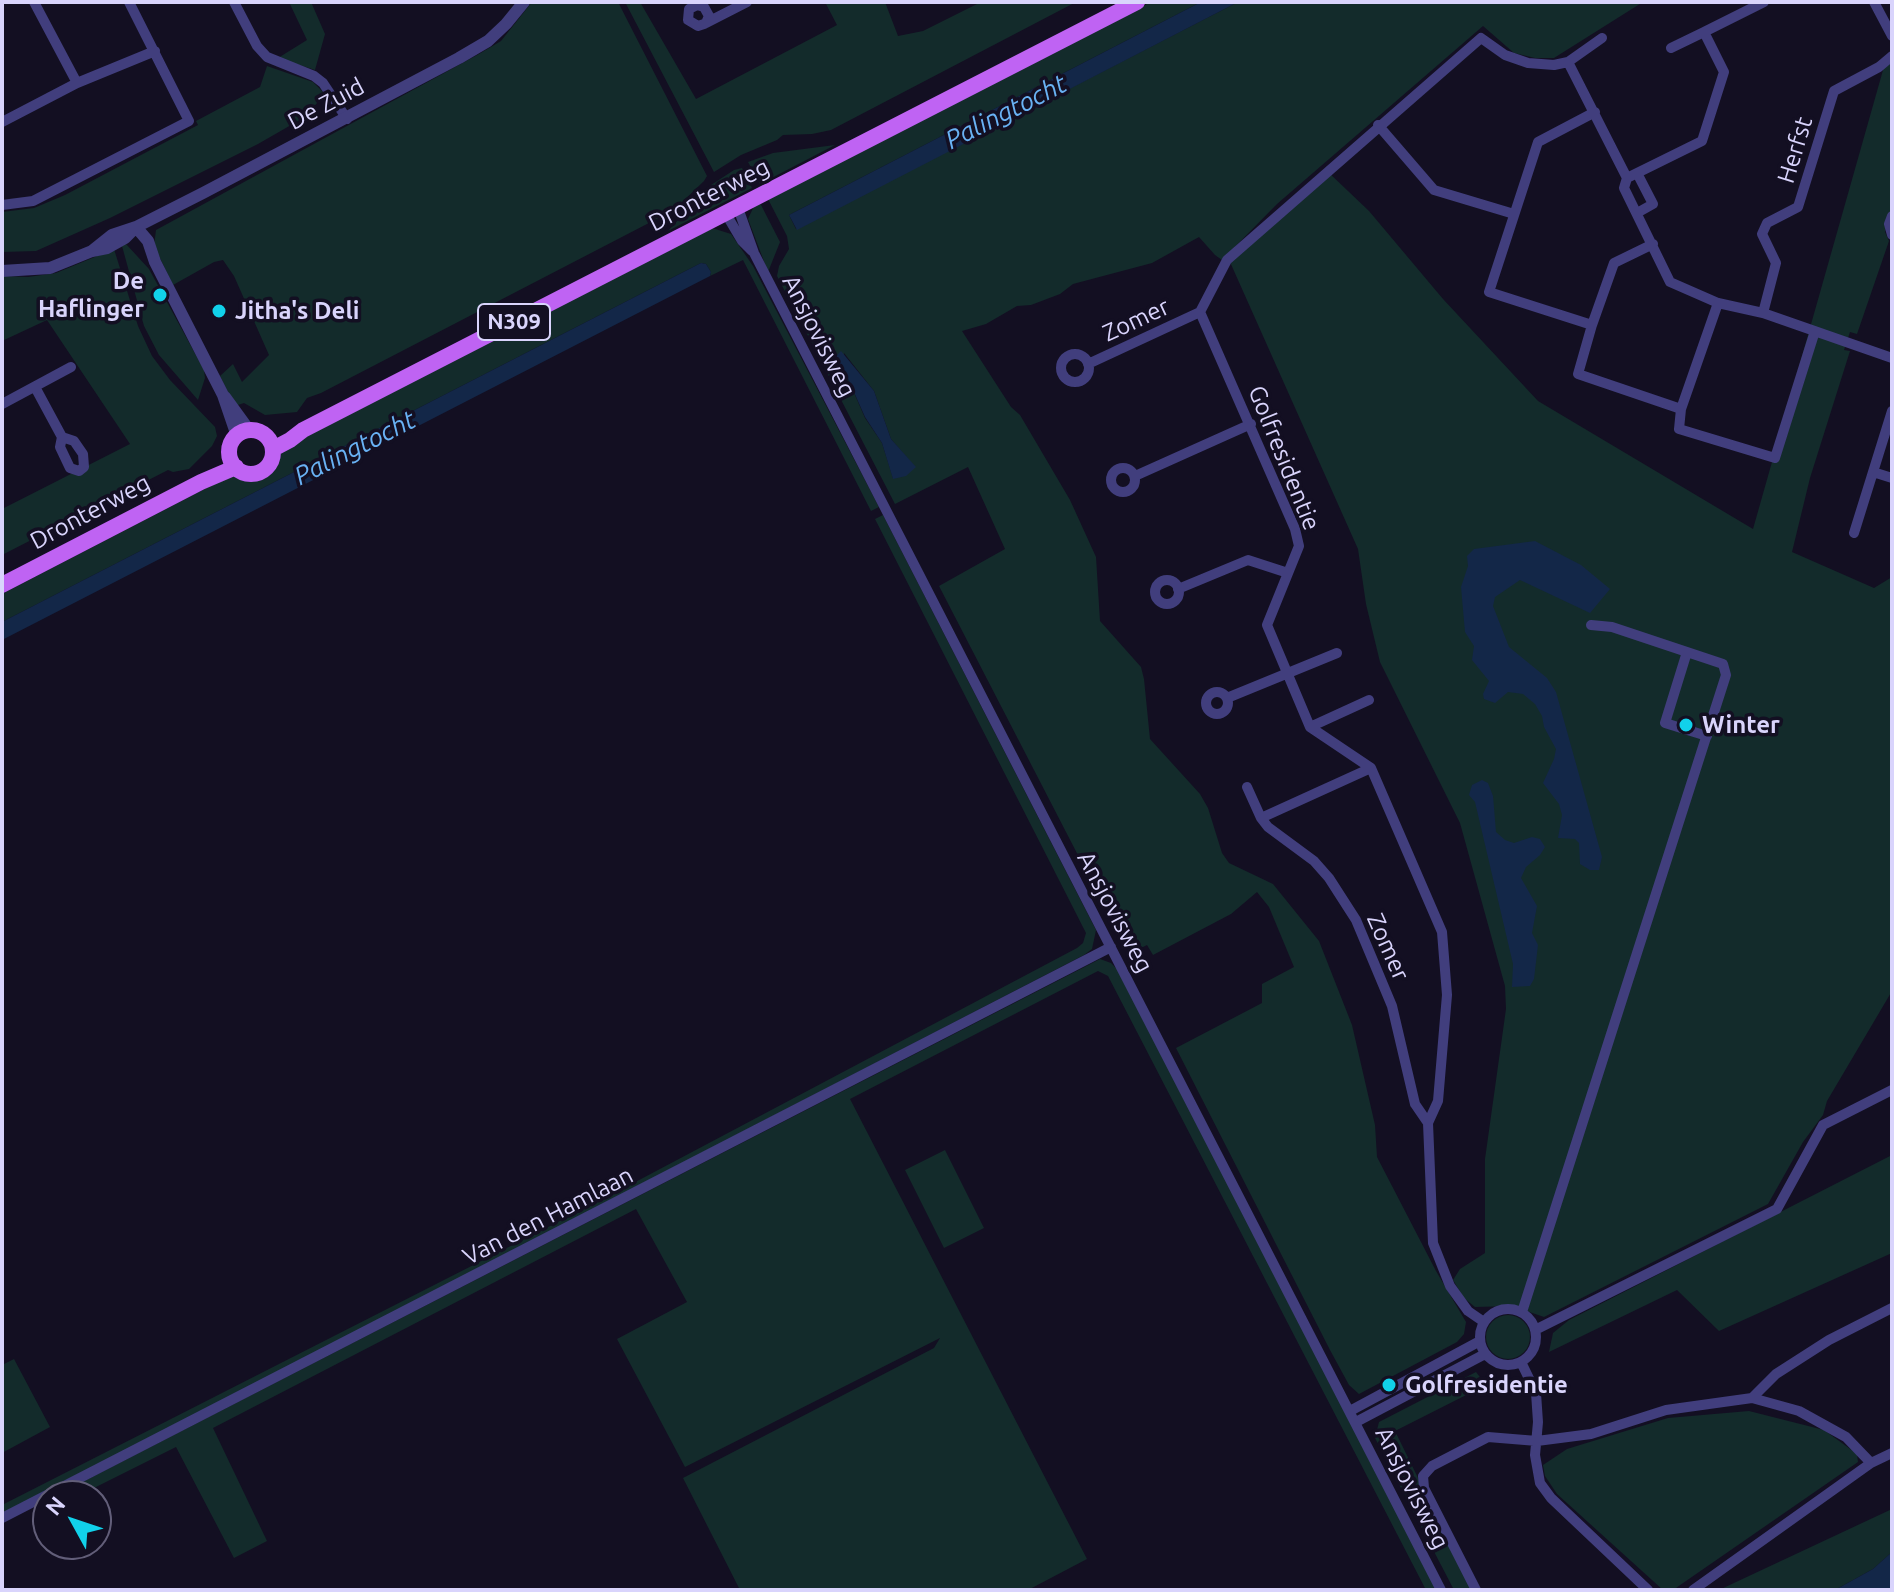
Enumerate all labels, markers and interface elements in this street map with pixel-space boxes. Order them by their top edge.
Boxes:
water label: Palingtocht [940,68,1072,156]
street label: De Zuid [283,72,369,136]
street label: Herfst [1771,113,1819,187]
street label: Dronterweg [644,152,774,238]
place label: De Haflinger [38,267,144,323]
street label: Ansjovisweg [776,270,862,402]
marker: De Haflinger [151,286,169,304]
street label: Zomer [1098,292,1174,348]
place label: Jitha's Deli [235,297,359,325]
marker: Jitha's Deli [210,302,228,320]
road number: N309 [478,304,550,340]
street label: Golfresidentie [1242,381,1326,535]
water label: Palingtocht [289,404,421,492]
street label: Dronterweg [25,468,155,556]
place label: Winter [1702,711,1780,739]
marker: Winter [1677,716,1695,734]
street label: Ansjovisweg [1071,846,1159,978]
street label: Zomer [1361,909,1415,985]
street label: Van den Hamlaan [458,1161,638,1271]
place label: Golfresidentie [1405,1371,1568,1399]
marker: Golfresidentie [1380,1376,1398,1394]
street label: Ansjovisweg [1369,1422,1455,1554]
north arrow [32,1480,112,1560]
text: N [40,1491,70,1520]

